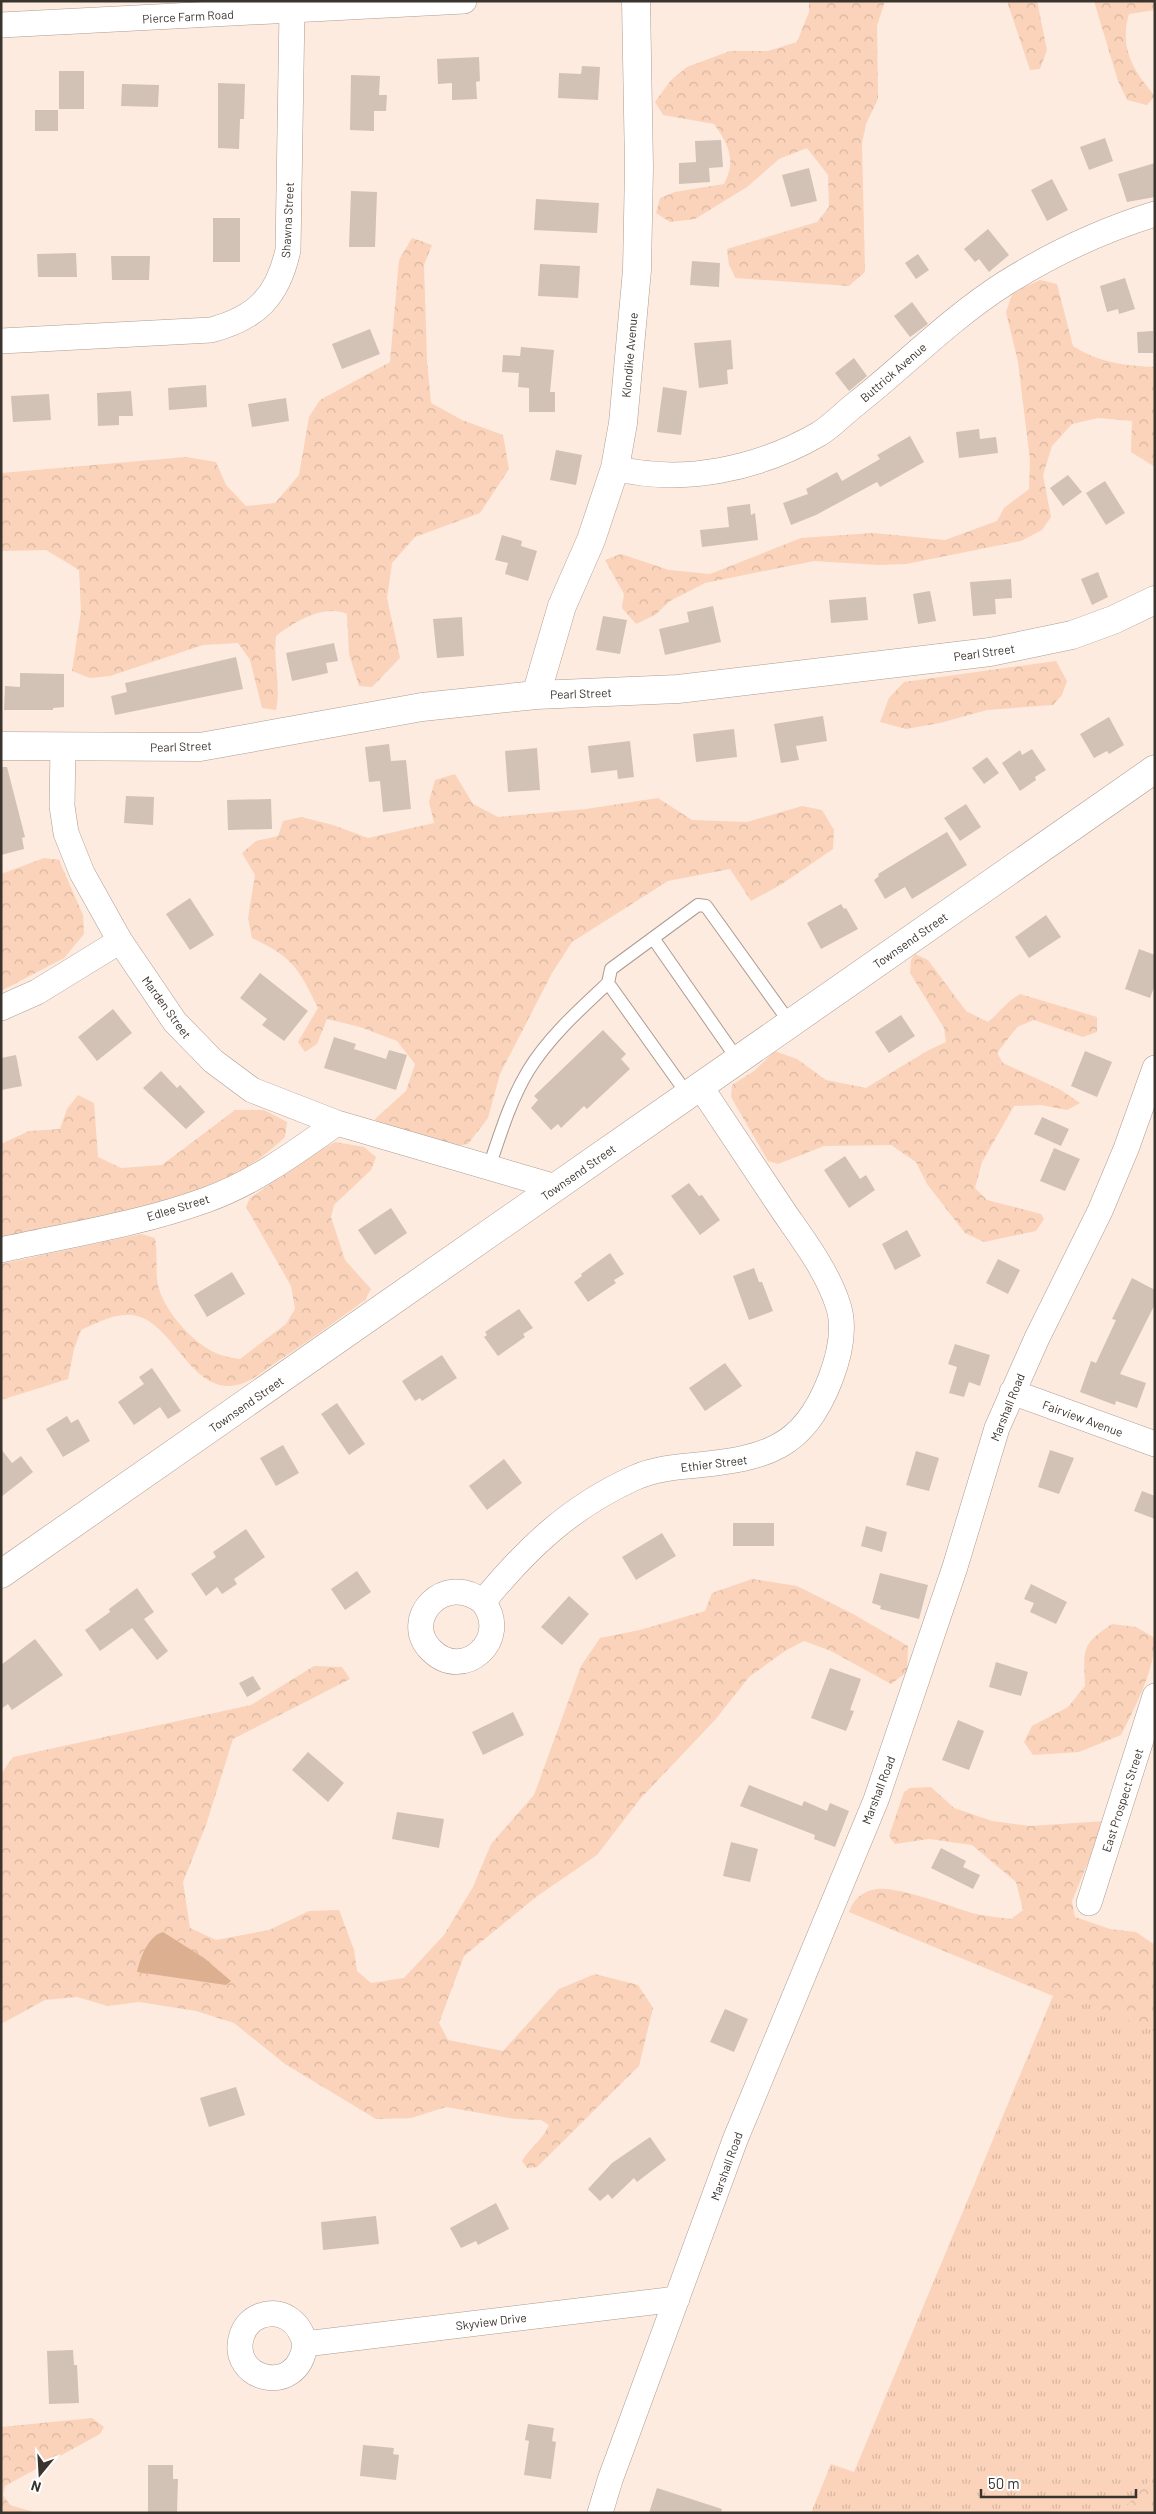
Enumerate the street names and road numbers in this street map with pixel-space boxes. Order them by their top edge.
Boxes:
street label: Pierce Farm Road [142,7,234,25]
street label: Shawna Street [278,182,296,258]
street label: Klondike Avenue [618,312,640,398]
street label: Buttrick Avenue [857,340,929,404]
street label: Pearl Street [952,641,1016,663]
street label: Pearl Street [550,685,612,701]
street label: Pearl Street [150,738,212,754]
street label: Townsend Street [870,909,950,971]
street label: Marden Street [140,973,194,1041]
street label: Townsend Street [538,1141,618,1203]
street label: Edlee Street [145,1191,211,1223]
street label: Marshall Road [987,1371,1027,1443]
street label: Townsend Street [206,1373,286,1435]
street label: Fairview Avenue [1041,1397,1125,1439]
street label: Ethier Street [680,1452,748,1474]
street label: East Prospect Street [1099,1746,1145,1854]
street label: Marshall Road [859,1754,897,1826]
street label: Marshall Road [707,2130,745,2202]
street label: Skyview Drive [455,2310,527,2332]

